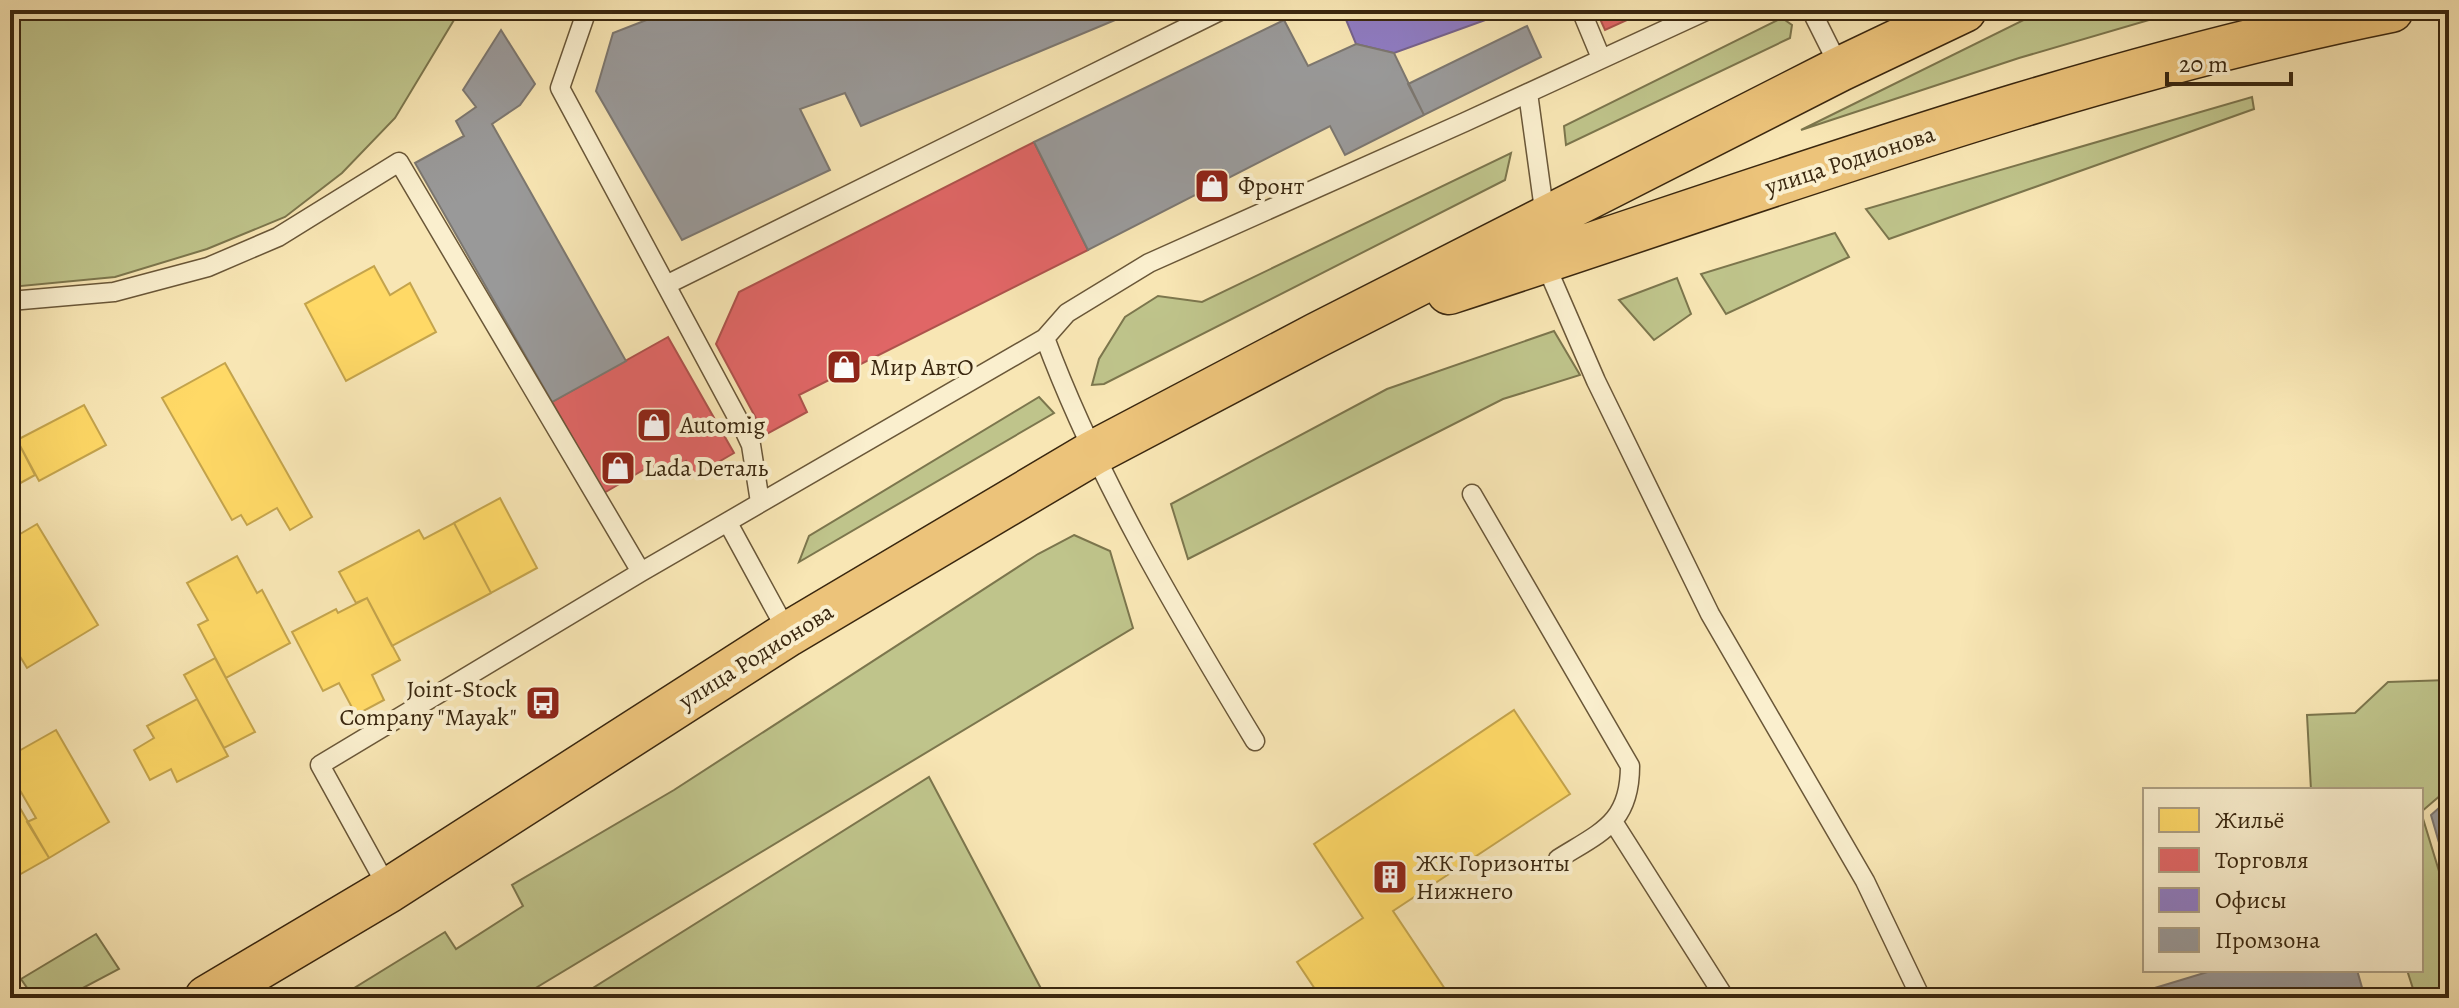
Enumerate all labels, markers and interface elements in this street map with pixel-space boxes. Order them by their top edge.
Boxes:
scale bar [2167,36,2291,86]
text: 20 m [2179,48,2228,80]
street label: улица Родионова [1760,117,1939,203]
shop icon: Фронт [1193,167,1231,205]
place label: Фронт [1238,170,1305,202]
shop icon: Мир АвтО [825,348,863,386]
place label: Мир АвтО [870,351,974,383]
shop icon: Automig [635,406,673,444]
place label: Automig [679,409,765,441]
shop icon: Lada Dеталь [599,449,637,487]
place label: Lada Dеталь [644,452,769,484]
street label: улица Родионова [672,596,839,717]
place label: Joint-Stock Company "Mayak" [339,673,517,733]
bus stop icon: Joint-Stock Company "Mayak" [524,684,562,722]
legend [2143,788,2423,972]
text: Жильё [2215,804,2284,836]
text: Торговля [2215,844,2309,876]
place label: ЖК Горизонты Нижнего [1416,847,1570,907]
building icon: ЖК Горизонты Нижнего [1371,858,1409,896]
text: Офисы [2215,884,2287,916]
text: Промзона [2215,924,2320,956]

